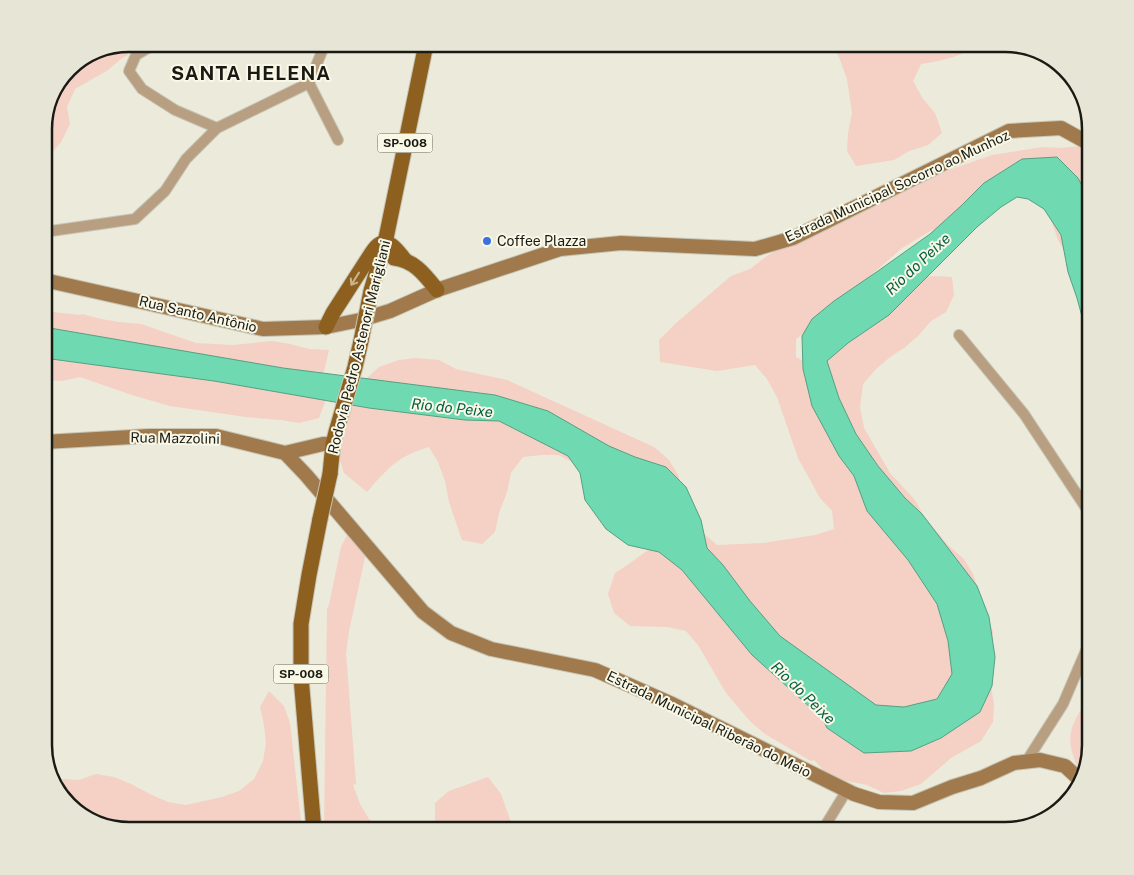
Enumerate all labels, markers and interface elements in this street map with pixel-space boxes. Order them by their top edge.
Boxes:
district label: SANTA HELENA [171,62,331,84]
street label: Estrada Municipal Socorro ao Munhoz [782,127,1012,245]
road number: SP-008 [378,134,432,152]
water label: Rio do Peixe [882,229,953,298]
place label: Coffee Plazza [497,233,586,249]
marker: Coffee Plazza [481,235,493,247]
street label: Rodovia Pedro Astenori Marigliani [325,239,393,455]
one-way arrow [349,272,360,286]
street label: Rua Santo Antônio [138,293,258,335]
water label: Rio do Peixe [410,395,494,420]
street label: Rua Mazzolini [130,429,220,447]
water label: Rio do Peixe [768,658,839,727]
road number: SP-008 [274,664,328,684]
street label: Estrada Municipal Riberão do Meio [605,668,814,780]

